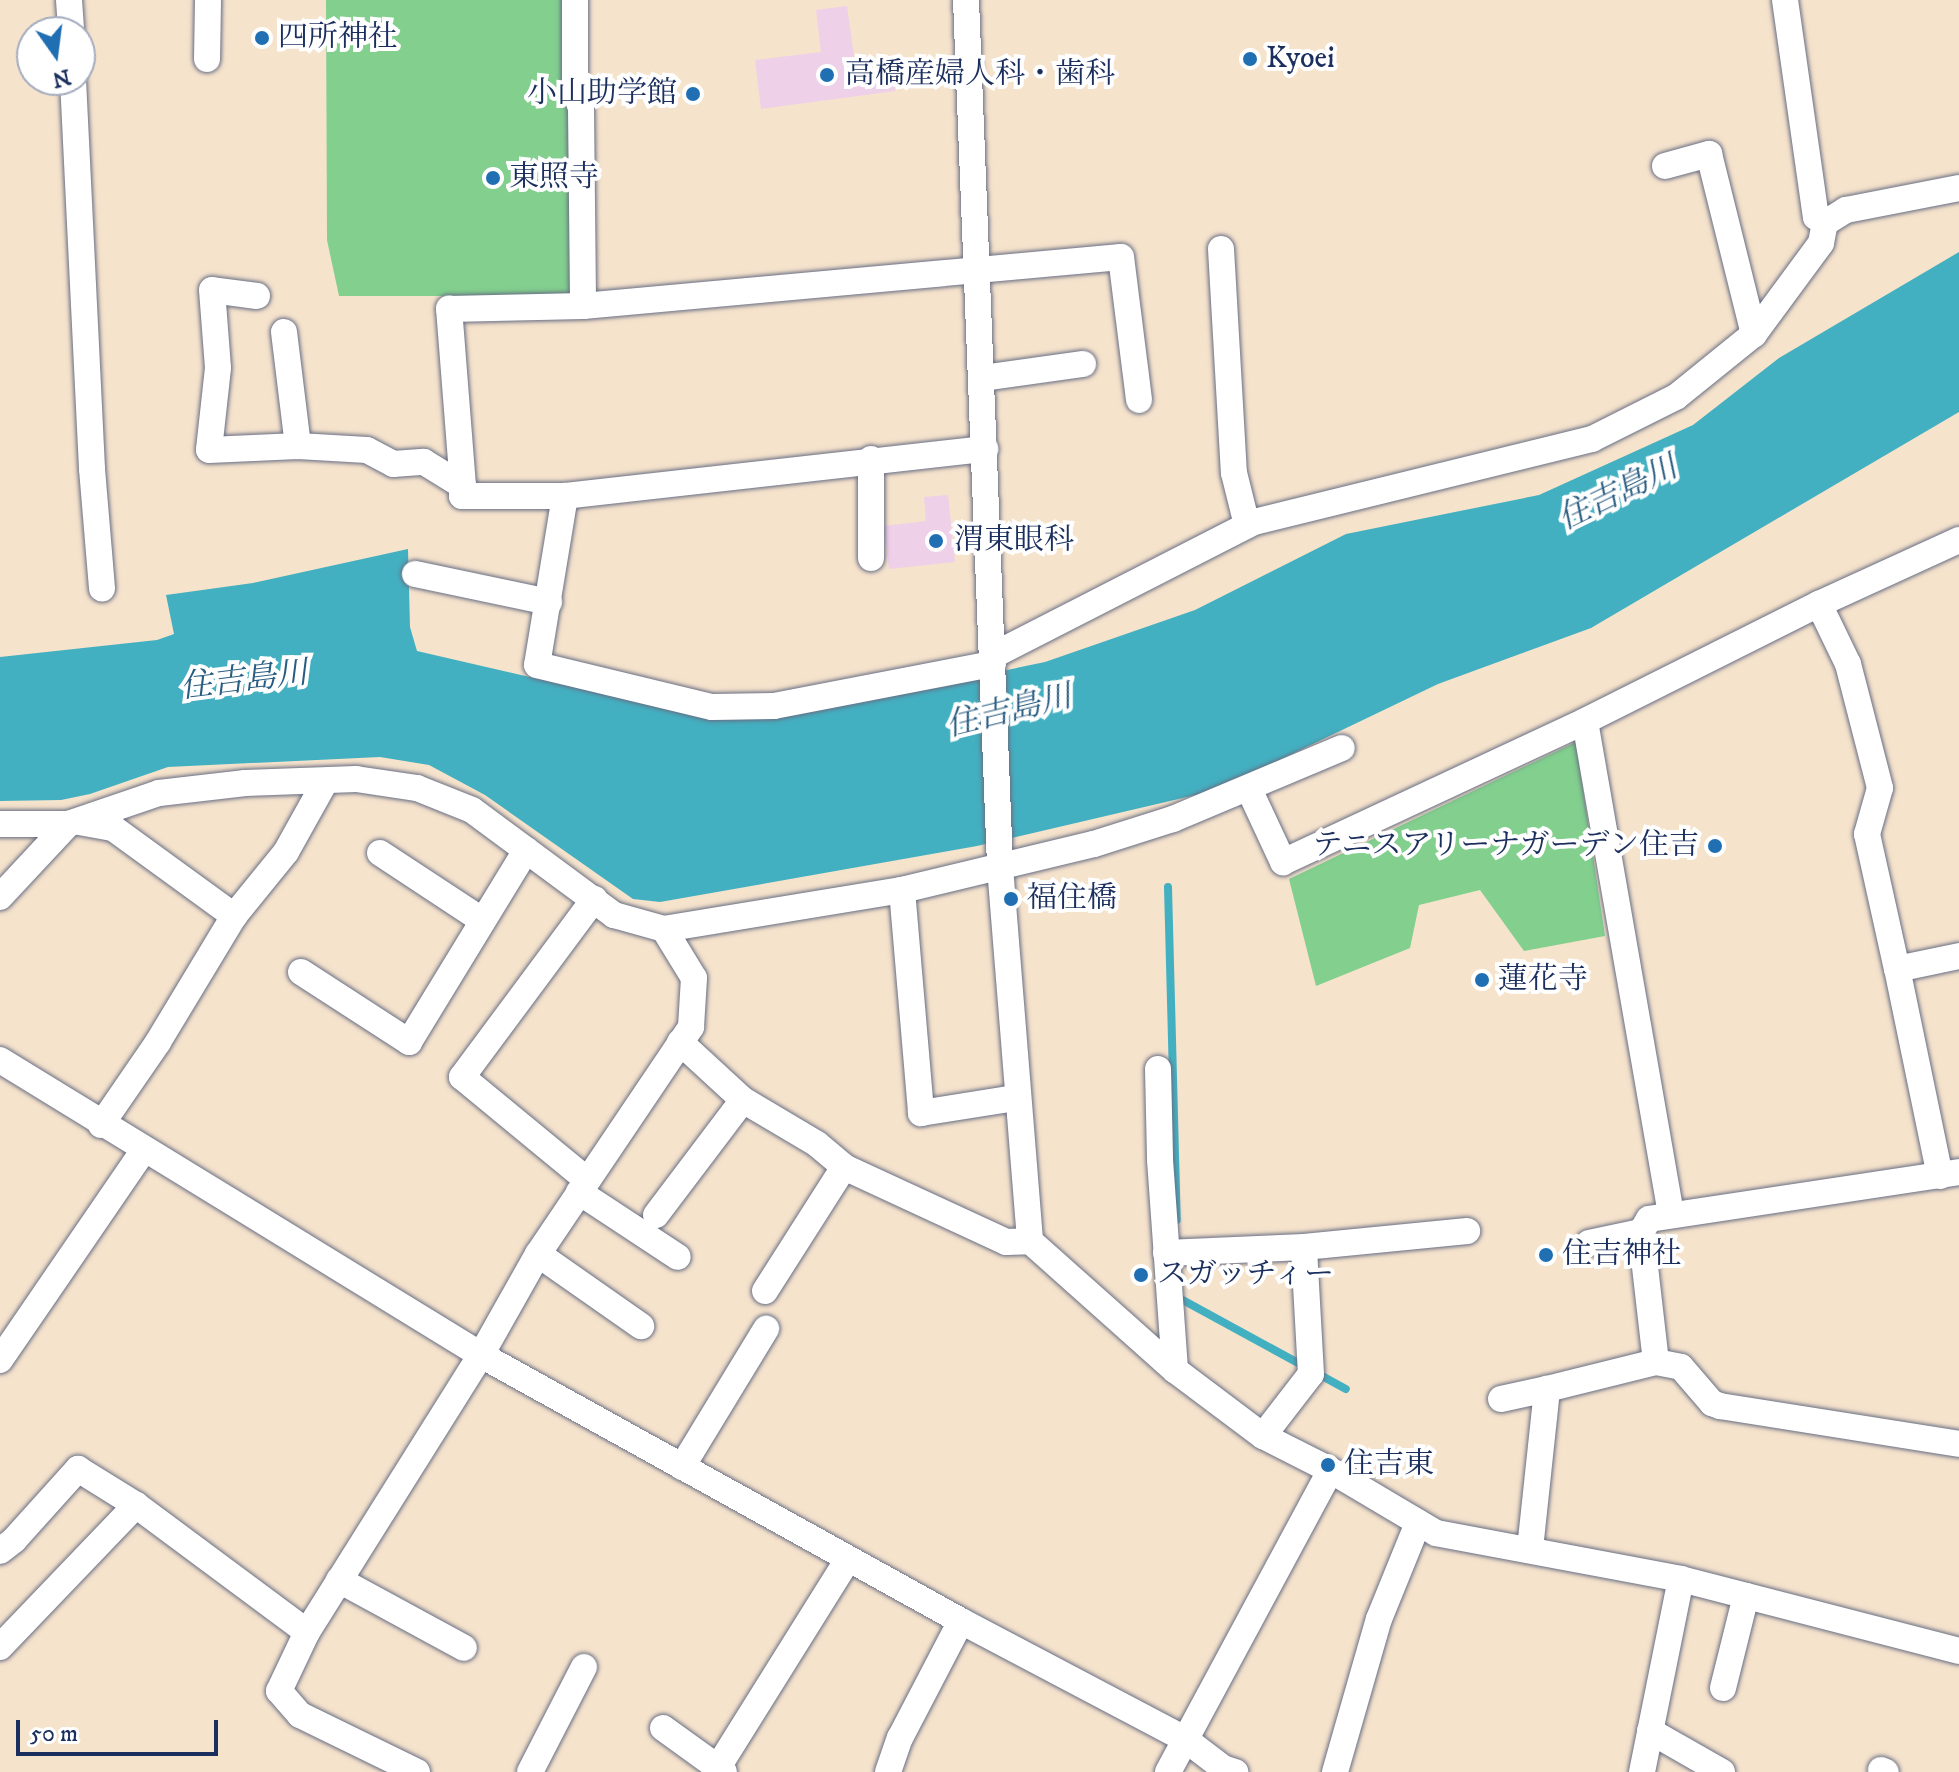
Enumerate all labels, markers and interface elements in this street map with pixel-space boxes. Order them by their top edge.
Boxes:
north arrow [16,16,96,96]
place label: 四所神社 [278,20,398,56]
marker: 四所神社 [253,29,271,47]
place label: Kyoei [1266,41,1335,77]
marker: Kyoei [1241,50,1259,68]
place label: 高橋産婦人科・歯科 [845,57,1115,93]
text: N [49,63,73,93]
marker: 高橋産婦人科・歯科 [816,64,838,86]
place label: 小山助学館 [527,76,677,112]
marker: 小山助学館 [684,85,702,103]
place label: 東照寺 [509,160,599,196]
marker: 東照寺 [484,169,502,187]
water label: 住吉島川 [1552,449,1684,539]
place label: 渭東眼科 [954,523,1074,559]
marker: 渭東眼科 [925,530,947,552]
water label: 住吉島川 [178,654,310,708]
water label: 住吉島川 [942,678,1076,746]
place label: テニスアリーナガーデン住吉 [1309,828,1699,864]
marker: テニスアリーナガーデン住吉 [1706,837,1724,855]
place label: 福住橋 [1027,881,1117,917]
marker: 福住橋 [1002,890,1020,908]
place label: 蓮花寺 [1498,962,1588,998]
marker: 蓮花寺 [1473,971,1491,989]
place label: 住吉神社 [1562,1237,1682,1273]
marker: 住吉神社 [1537,1246,1555,1264]
place label: スガッチィー [1157,1257,1337,1293]
marker: スガッチィー [1132,1266,1150,1284]
place label: 住吉東 [1344,1447,1434,1483]
marker: 住吉東 [1319,1456,1337,1474]
scale bar [20,1704,222,1754]
text: 50 m [30,1719,78,1749]

